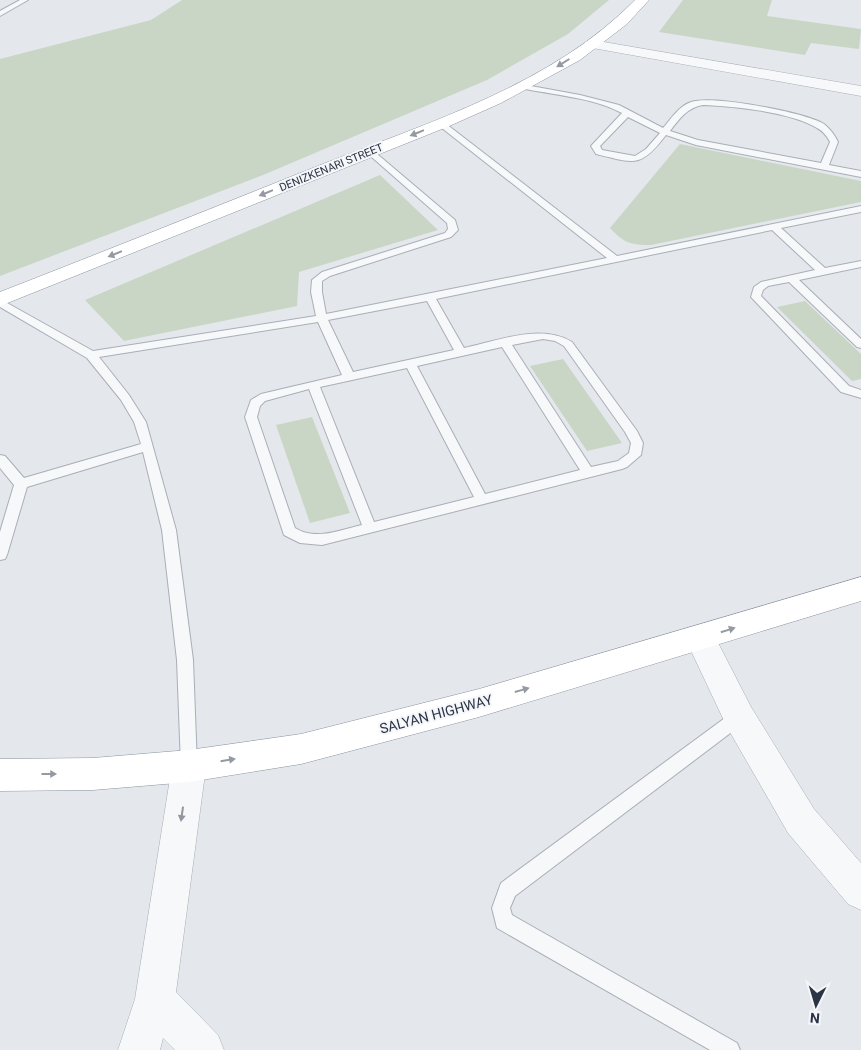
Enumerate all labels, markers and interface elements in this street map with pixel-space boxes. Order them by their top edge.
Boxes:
one-way arrow [557,58,570,68]
one-way arrow [410,129,424,137]
street label: DENIZKENARI STREET [277,141,385,194]
one-way arrow [258,189,273,197]
one-way arrow [108,250,122,258]
one-way arrow [721,625,736,633]
one-way arrow [514,686,529,694]
street label: SALYAN HIGHWAY [378,691,495,737]
one-way arrow [220,756,236,764]
one-way arrow [41,770,57,778]
one-way arrow [178,807,186,823]
north arrow [791,980,841,1030]
text: N [809,1010,820,1026]

